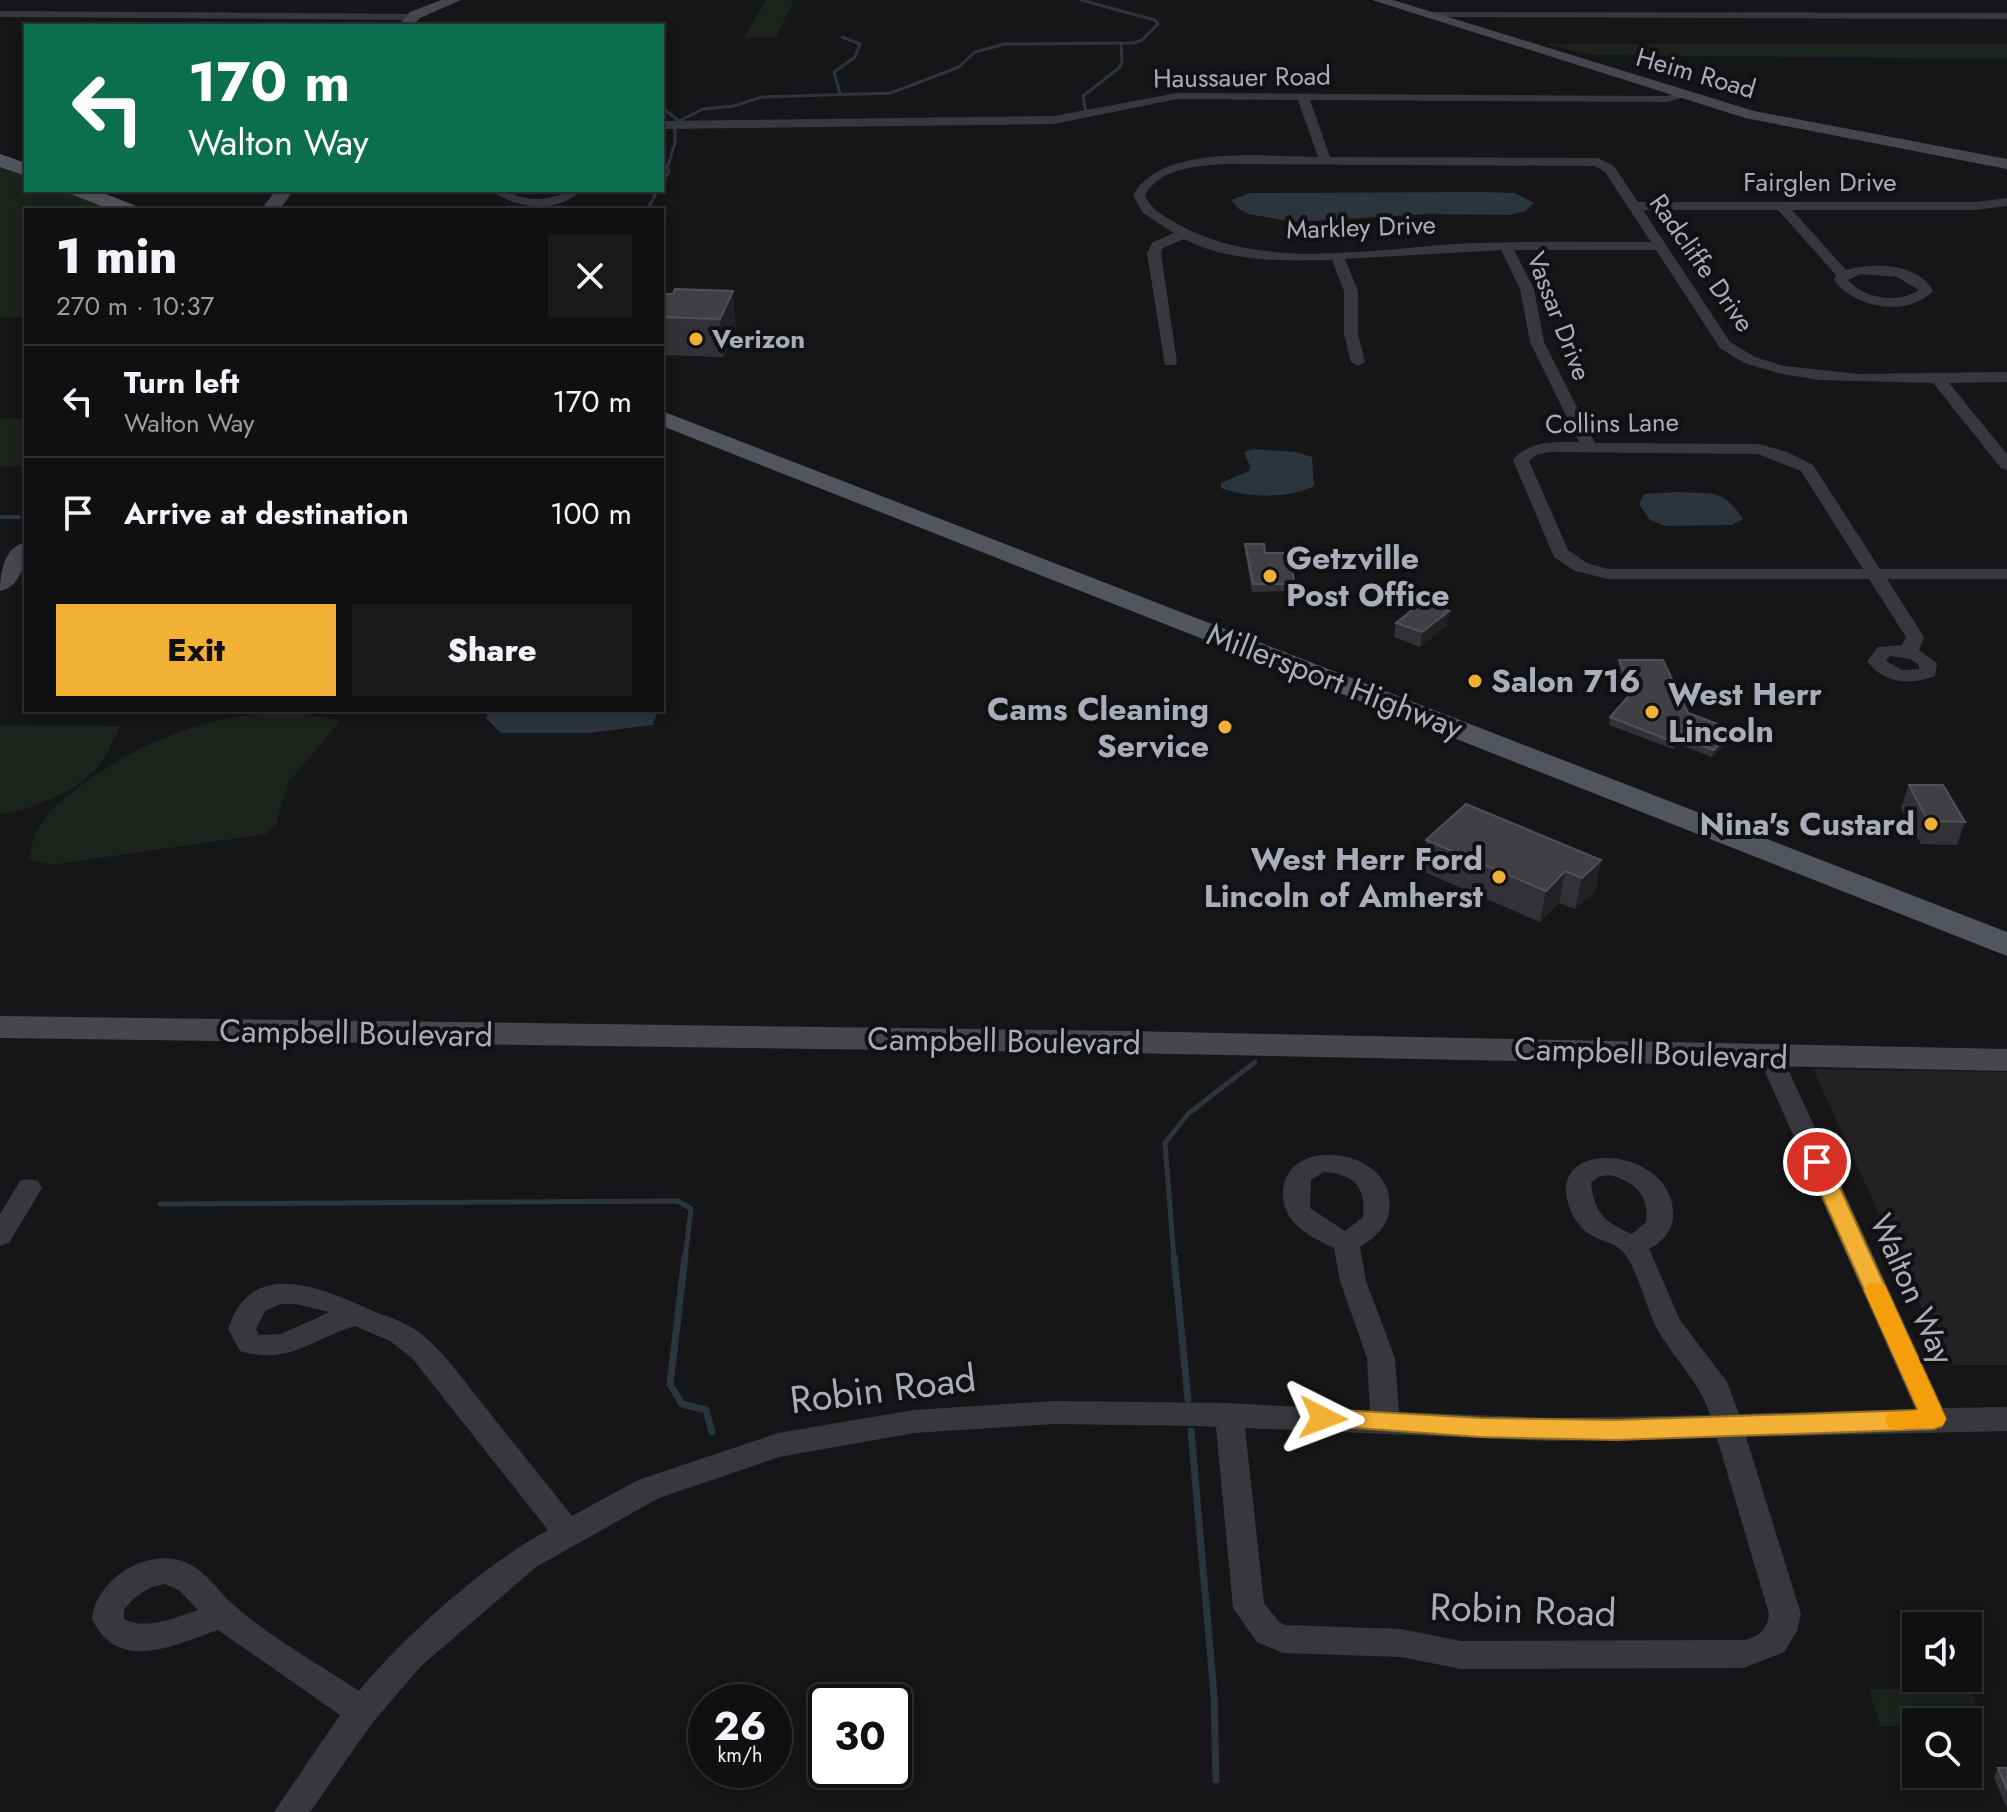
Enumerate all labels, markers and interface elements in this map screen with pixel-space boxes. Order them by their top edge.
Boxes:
street label: Heim Road [1632,38,1760,108]
text: 170 m [188,41,350,122]
icon: left [56,56,160,160]
street label: Haussauer Road [1153,56,1331,98]
text: Walton Way [188,116,369,168]
street label: Fairglen Drive [1743,163,1897,201]
street label: Radcliffe Drive [1640,186,1764,340]
street label: Markley Drive [1285,205,1437,249]
text: 1 min [56,222,177,291]
button: close [548,234,632,318]
street label: Vassar Drive [1517,246,1601,386]
text: 270 m · 10:37 [56,287,214,325]
place label: Verizon [711,320,805,358]
marker: Verizon [687,330,705,348]
text: Turn left [124,361,239,404]
icon: left [56,379,100,423]
text: 170 m [552,380,632,423]
street label: Collins Lane [1545,403,1679,443]
text: Walton Way [124,404,254,442]
icon: arrive [56,491,100,535]
text: Arrive at destination [124,492,409,535]
text: 100 m [550,492,632,535]
place label: Getzville Post Office [1286,535,1450,618]
marker: Getzville Post Office [1261,567,1279,585]
button: Exit [56,604,336,696]
button: Share [352,604,632,696]
street label: Millersport Highway [1201,611,1470,751]
place label: Salon 716 [1491,658,1641,704]
place label: West Herr Lincoln [1668,671,1822,754]
marker: Salon 716 [1466,672,1484,690]
place label: Cams Cleaning Service [987,686,1209,769]
marker: West Herr Lincoln [1643,703,1661,721]
marker: Cams Cleaning Service [1216,718,1234,736]
place label: Nina's Custard [1700,801,1915,847]
marker: Nina's Custard [1922,815,1940,833]
place label: West Herr Ford Lincoln of Amherst [1204,836,1484,919]
marker: West Herr Ford Lincoln of Amherst [1490,868,1508,886]
street label: Campbell Boulevard [219,1008,493,1058]
street label: Campbell Boulevard [867,1016,1141,1066]
street label: Campbell Boulevard [1513,1025,1789,1081]
pin [1783,1128,1851,1196]
icon: arrive [1795,1140,1839,1184]
street label: Walton Way [1858,1206,1966,1373]
street label: Robin Road [787,1350,979,1427]
position arrow [1281,1376,1365,1460]
street label: Robin Road [1429,1579,1617,1640]
map controls [1902,1612,1982,1788]
button: sound [1902,1612,1982,1692]
speed limit sign: 30 [808,1684,912,1788]
text: 26 [714,1697,767,1755]
button: search [1902,1708,1982,1788]
text: km/h [717,1741,763,1770]

